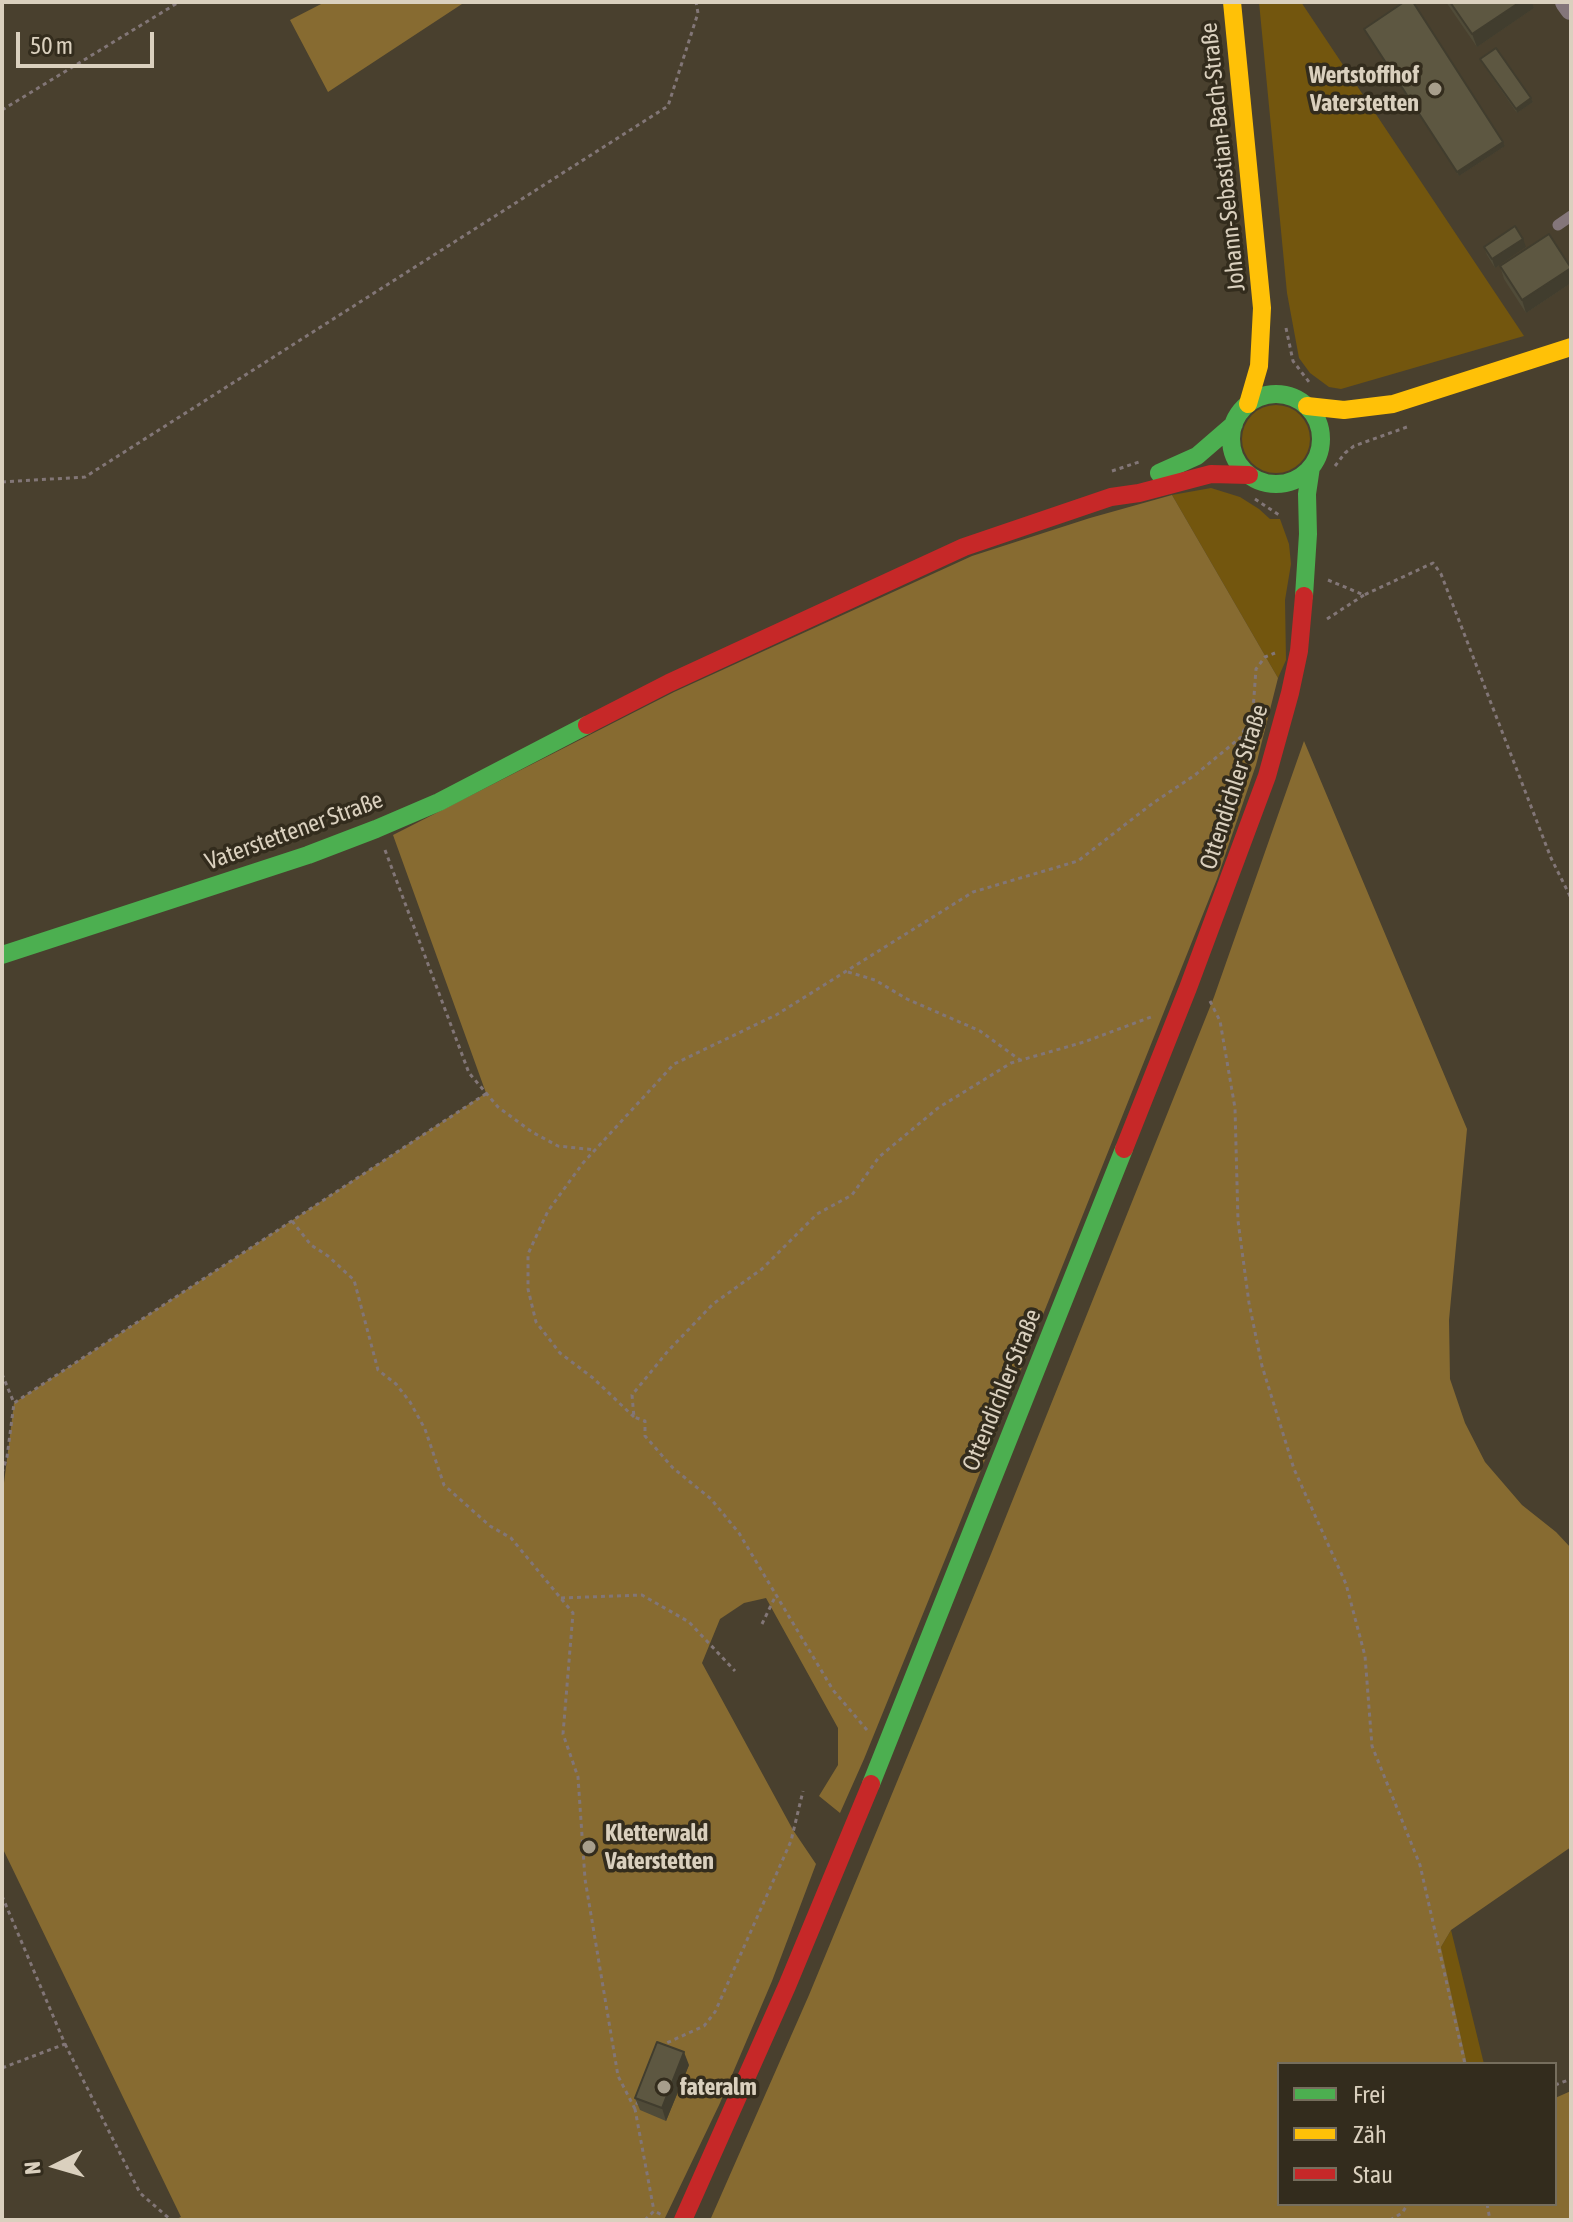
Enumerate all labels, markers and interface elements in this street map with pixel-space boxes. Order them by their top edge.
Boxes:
scale bar [20,16,158,66]
street label: Johann-Sebastian-Bach-Straße [1195,21,1251,293]
text: 50 m [30,32,73,59]
place label: Wertstoffhof Vaterstetten [1309,61,1419,117]
marker: Wertstoffhof Vaterstetten [1426,80,1444,98]
street label: Ottendichler Straße [1194,701,1274,873]
street label: Vaterstettener Straße [201,785,387,877]
street label: Ottendichler Straße [956,1305,1048,1475]
place label: Kletterwald Vaterstetten [605,1819,714,1875]
marker: Kletterwald Vaterstetten [580,1838,598,1856]
legend [1277,2062,1557,2206]
place label: fateralm [680,2073,757,2101]
marker: fateralm [655,2078,673,2096]
text: Frei [1353,2081,1386,2108]
text: Zäh [1353,2121,1387,2148]
north arrow [16,2126,96,2206]
text: N [19,2160,46,2176]
text: Stau [1353,2161,1393,2188]

